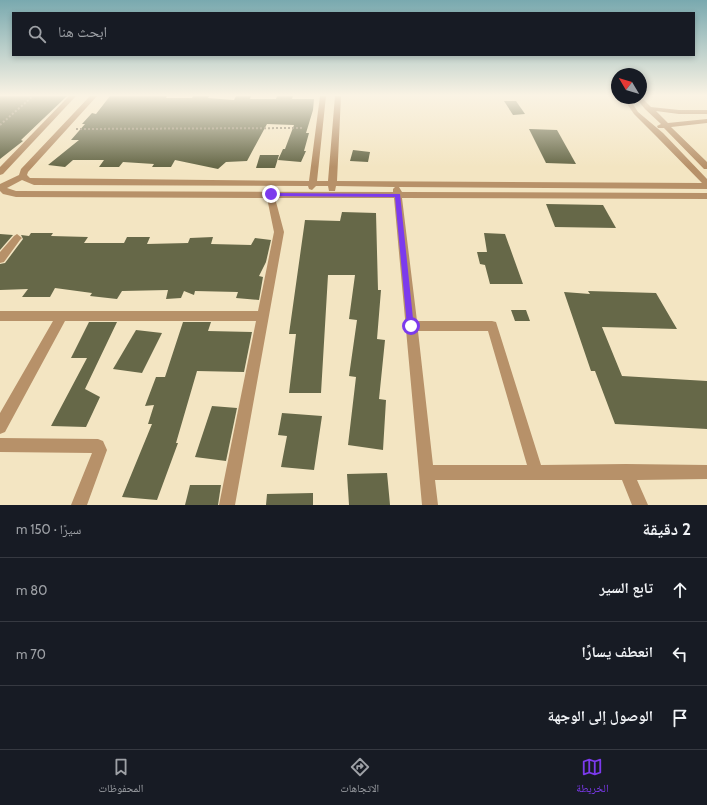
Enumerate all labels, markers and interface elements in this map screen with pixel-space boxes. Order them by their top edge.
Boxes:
search box [12,12,695,56]
icon: search [26,23,48,45]
text: ابحث هنا [58,23,107,41]
north arrow [611,68,647,104]
route end [262,185,280,203]
route start [402,317,420,335]
text: 2 دقيقة [642,519,691,539]
text: سيرًا · 150 m [16,521,81,537]
text: تابع السير [600,579,653,597]
icon: ahead [669,579,691,601]
text: 80 m [16,582,47,598]
text: انعطف يسارًا [582,643,653,661]
icon: left [669,643,691,665]
text: 70 m [16,646,46,662]
text: الوصول إلى الوجهة [548,707,653,725]
icon: arrive [669,707,691,729]
tab: المحفوظات [98,756,143,799]
tab: الاتجاهات [340,756,379,799]
tab: الخريطة [576,756,609,799]

